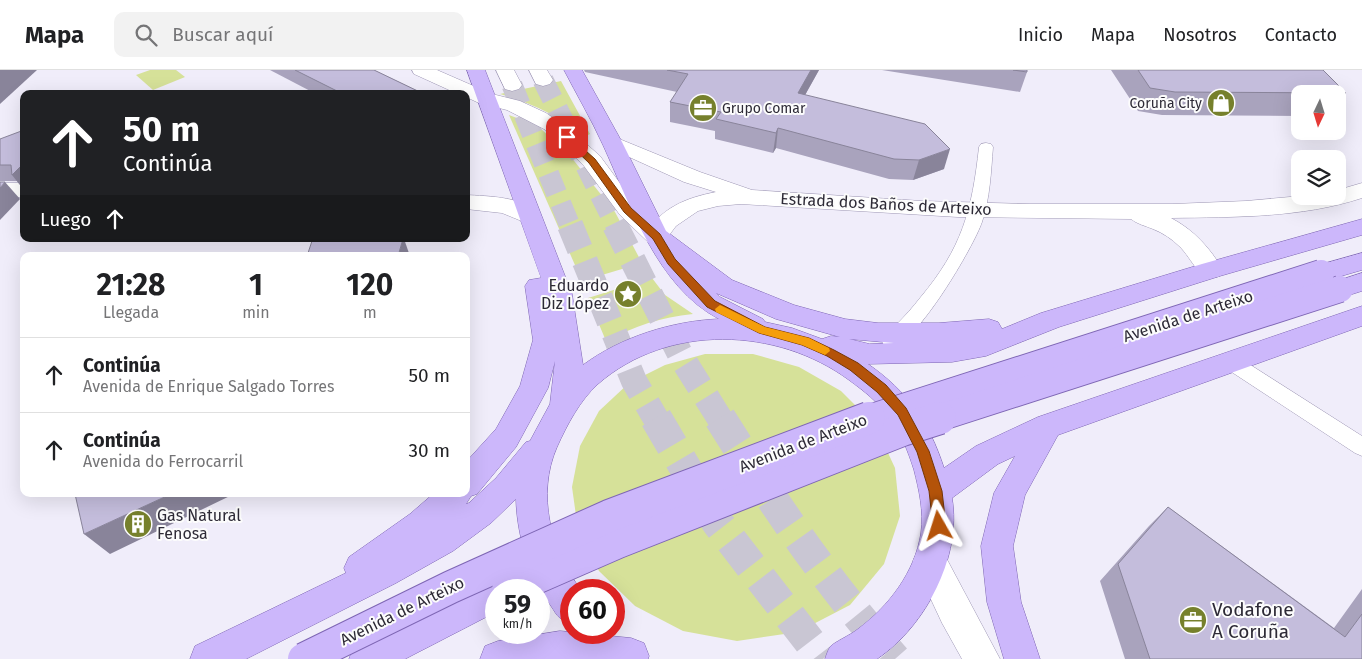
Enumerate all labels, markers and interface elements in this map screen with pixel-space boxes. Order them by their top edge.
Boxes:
search box [114,12,464,57]
text: Mapa [25,21,84,49]
icon: search [132,21,160,49]
text: Buscar aquí [172,23,273,46]
text: Inicio [1018,24,1063,46]
text: Mapa [1091,24,1135,46]
text: Nosotros [1163,24,1237,46]
text: Contacto [1265,24,1337,46]
north arrow [1291,85,1346,140]
map controls [1291,85,1346,205]
shop icon: Coruña City [1206,88,1236,118]
office icon: Grupo Comar [688,93,718,123]
place label: Coruña City [1130,95,1202,112]
place label: Grupo Comar [722,100,806,117]
text: 50 m [123,108,200,150]
icon: ahead [40,110,105,175]
pin [546,116,588,158]
icon: arrive [553,123,581,151]
text: Continúa [123,150,212,177]
button: layers [1291,150,1346,205]
street label: Estrada dos Baños de Arteixo [780,189,992,219]
icon: ahead [101,205,129,233]
text: Luego [40,208,91,231]
text: 21:28 [97,267,166,303]
text: 1 [249,267,263,303]
text: 120 [346,267,393,303]
place label: Eduardo Diz López [541,276,609,313]
place icon: Eduardo Diz López [613,279,643,309]
street label: Avenida de Arteixo [1121,286,1255,346]
text: Llegada [103,303,159,322]
text: min [242,303,270,322]
text: m [363,303,377,322]
text: Continúa [83,354,161,377]
icon: ahead [40,361,68,389]
text: 50 m [409,364,450,387]
text: Avenida de Enrique Salgado Torres [83,377,335,396]
street label: Avenida de Arteixo [736,410,870,476]
text: Continúa [83,429,161,452]
icon: ahead [40,436,68,464]
text: 30 m [409,439,450,462]
text: Avenida do Ferrocarril [83,452,243,471]
position arrow [912,499,964,551]
place label: Gas Natural Fenosa [157,506,241,543]
building icon: Gas Natural Fenosa [123,509,153,539]
street label: Avenida de Arteixo [337,573,467,649]
speed limit sign: 60 [560,579,625,644]
text: 59 [504,590,531,620]
place label: Vodafone A Coruña [1212,598,1294,643]
office icon: Vodafone A Coruña [1178,605,1208,635]
text: km/h [503,617,532,631]

